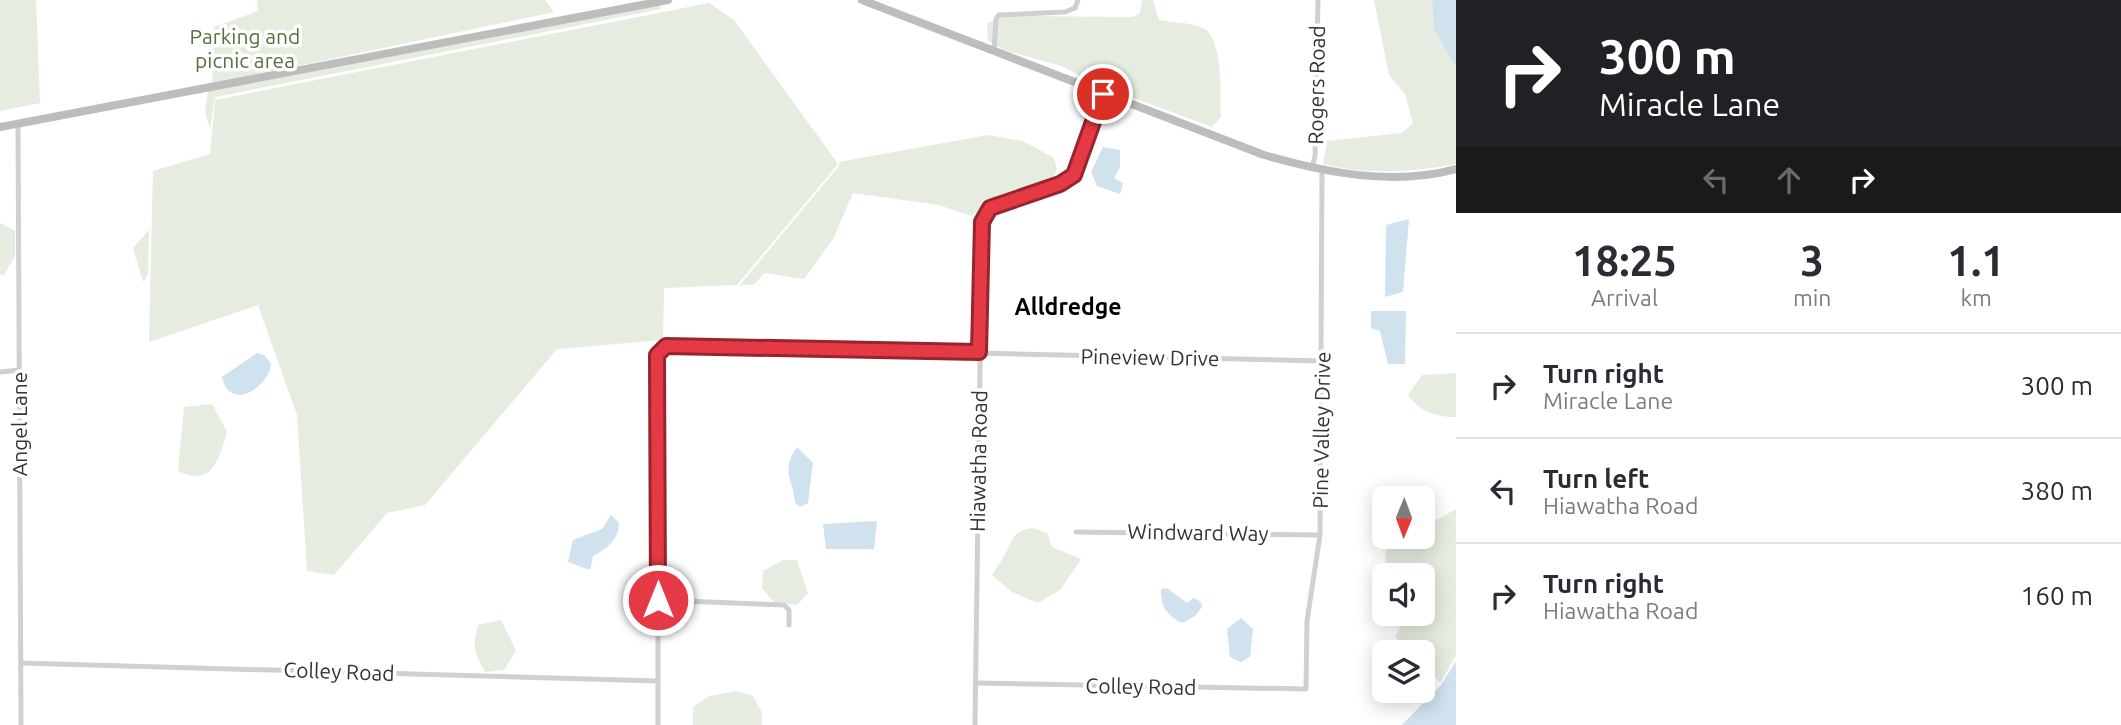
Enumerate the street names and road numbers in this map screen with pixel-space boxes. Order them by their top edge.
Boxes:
street label: Rogers Road [1303,25,1329,145]
street label: Pineview Drive [1080,344,1220,370]
street label: Pine Valley Drive [1308,351,1334,509]
street label: Angel Lane [7,372,31,476]
street label: Hiawatha Road [965,390,991,532]
street label: Windward Way [1127,519,1269,545]
street label: Colley Road [283,657,395,685]
street label: Colley Road [1085,673,1197,699]

